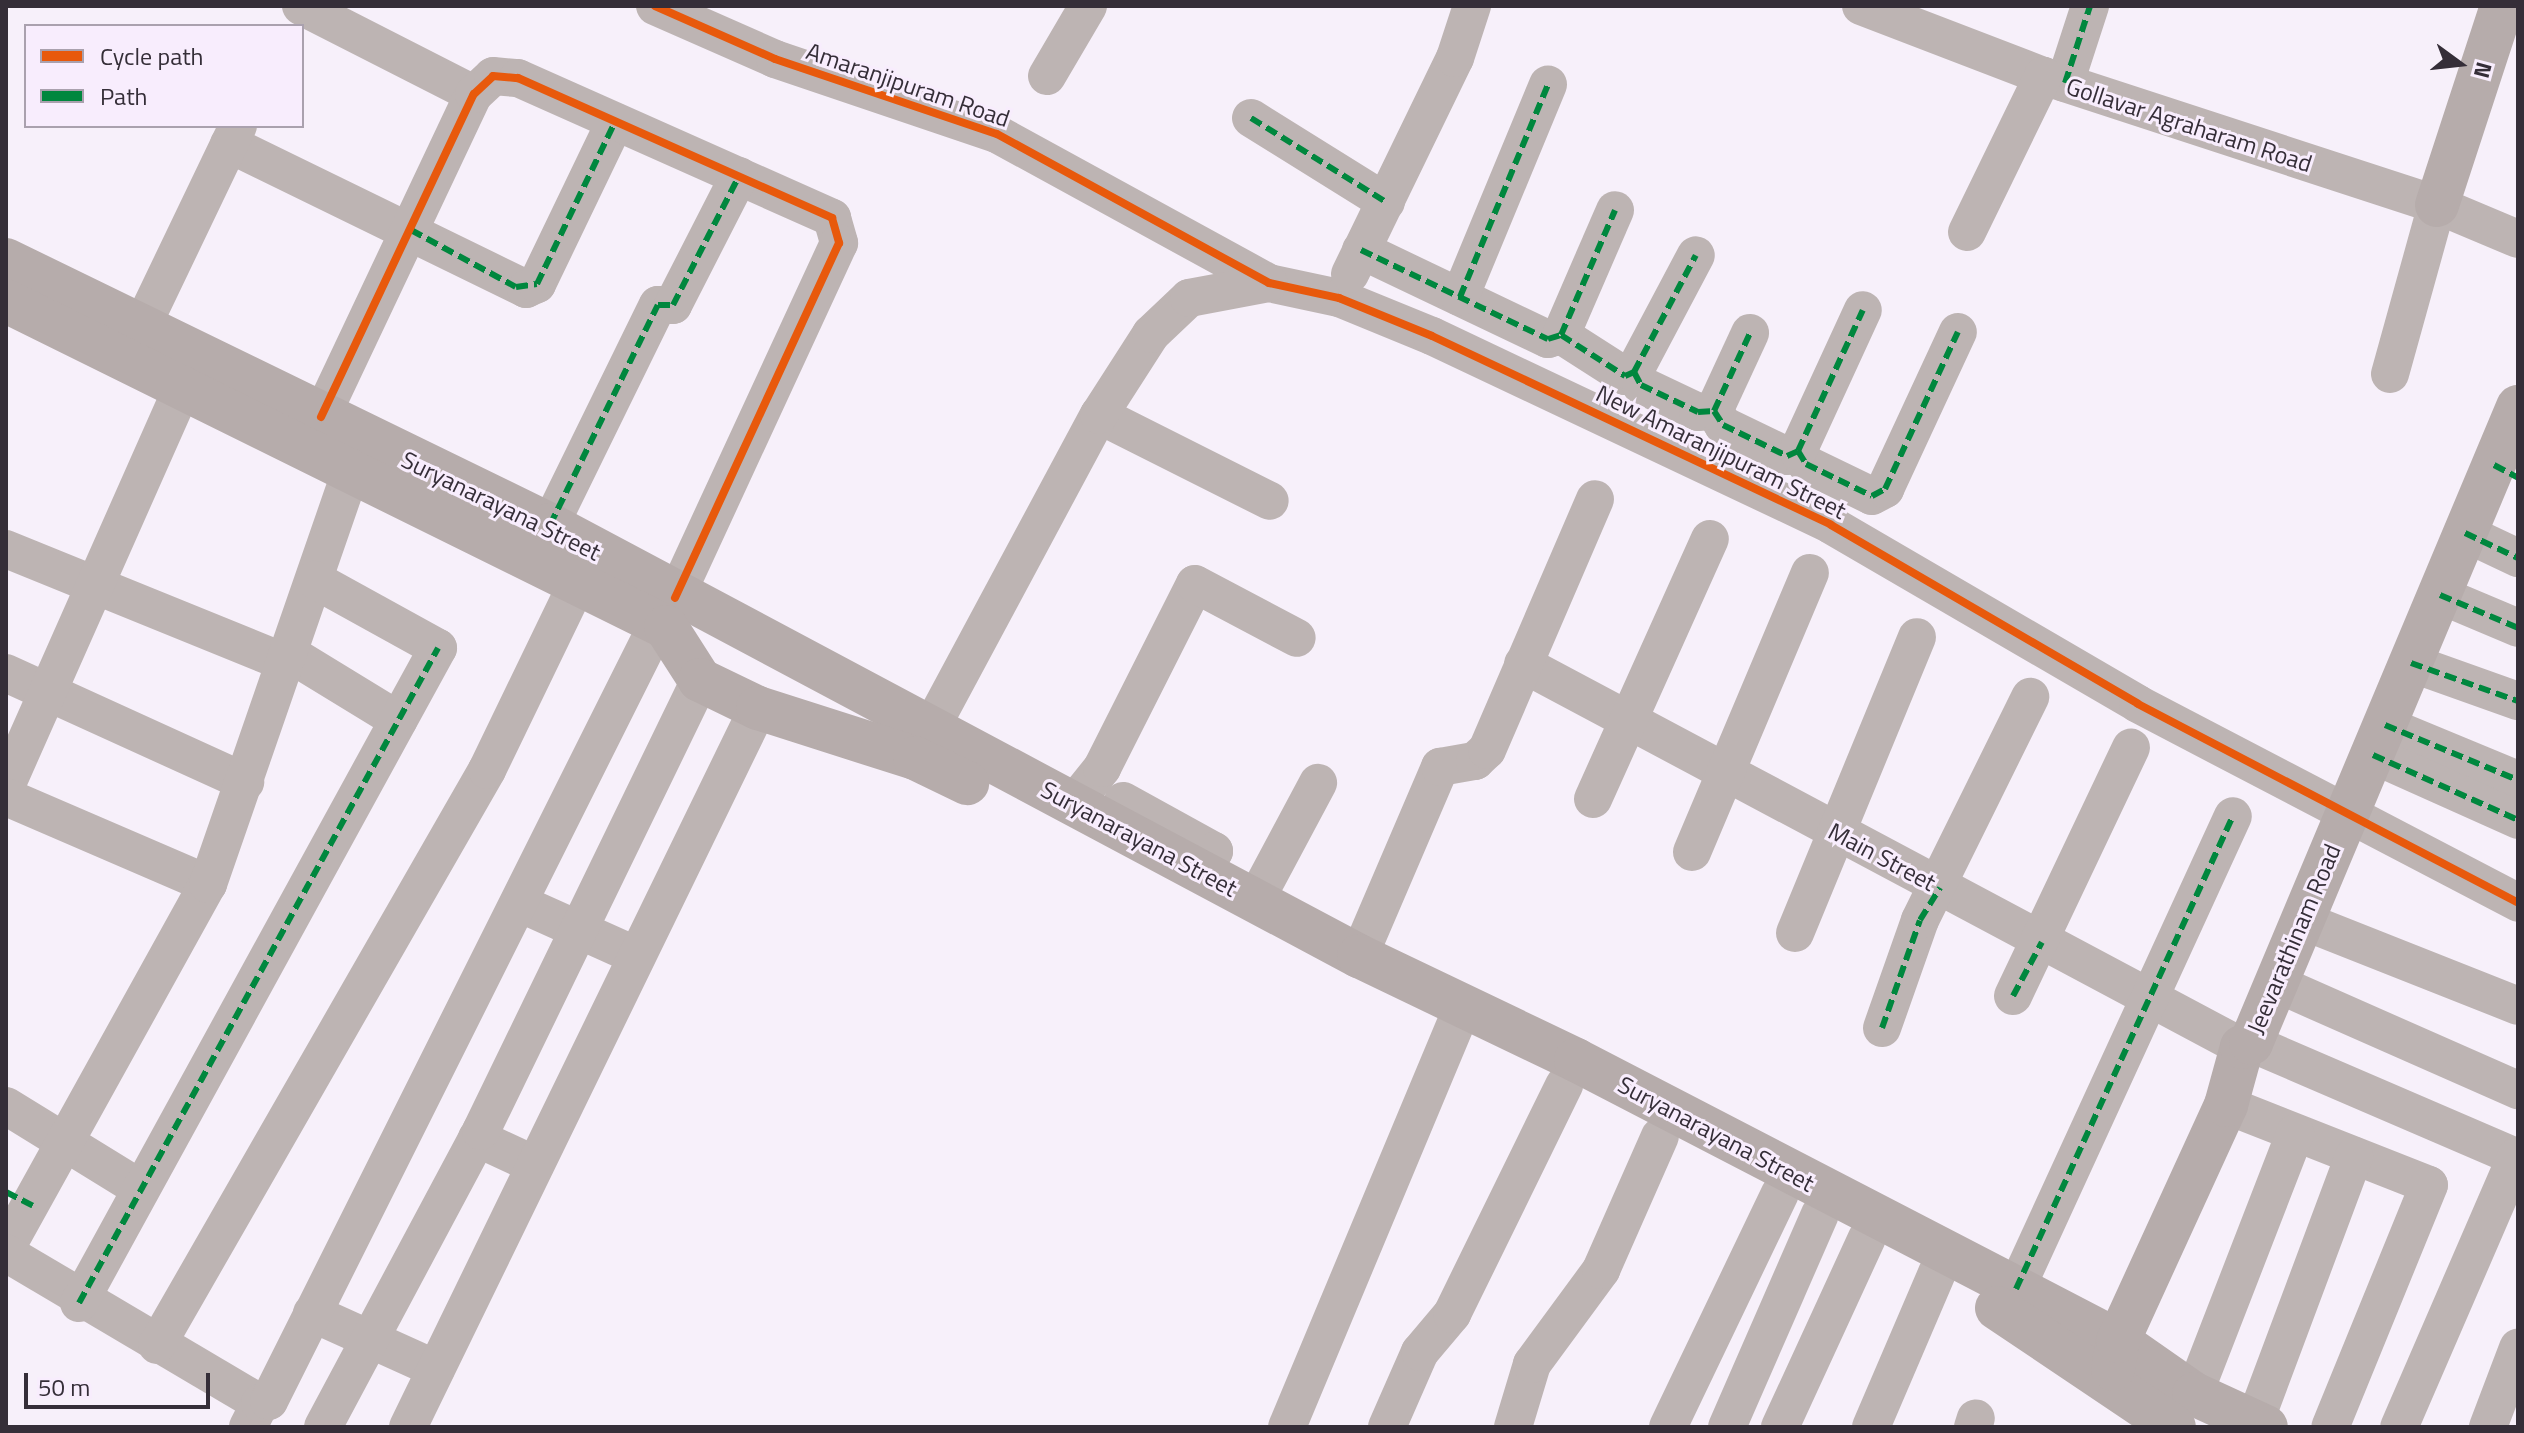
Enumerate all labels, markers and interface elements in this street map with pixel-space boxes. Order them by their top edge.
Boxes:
legend [24,24,304,128]
north arrow [2420,24,2500,104]
street label: Amaranjipuram Road [803,37,1013,133]
text: Cycle path [100,38,203,74]
text: N [2465,58,2502,82]
street label: Gollavar Agraharam Road [2062,72,2316,178]
text: Path [100,78,147,114]
street label: New Amaranjipuram Street [1591,379,1851,525]
street label: Suryanarayana Street [397,445,605,567]
street label: Suryanarayana Street [1036,775,1242,903]
street label: Main Street [1823,817,1941,897]
street label: Jeevarathinam Road [2241,840,2347,1038]
street label: Suryanarayana Street [1613,1070,1819,1198]
scale bar [28,1357,214,1407]
text: 50 m [38,1369,90,1405]

